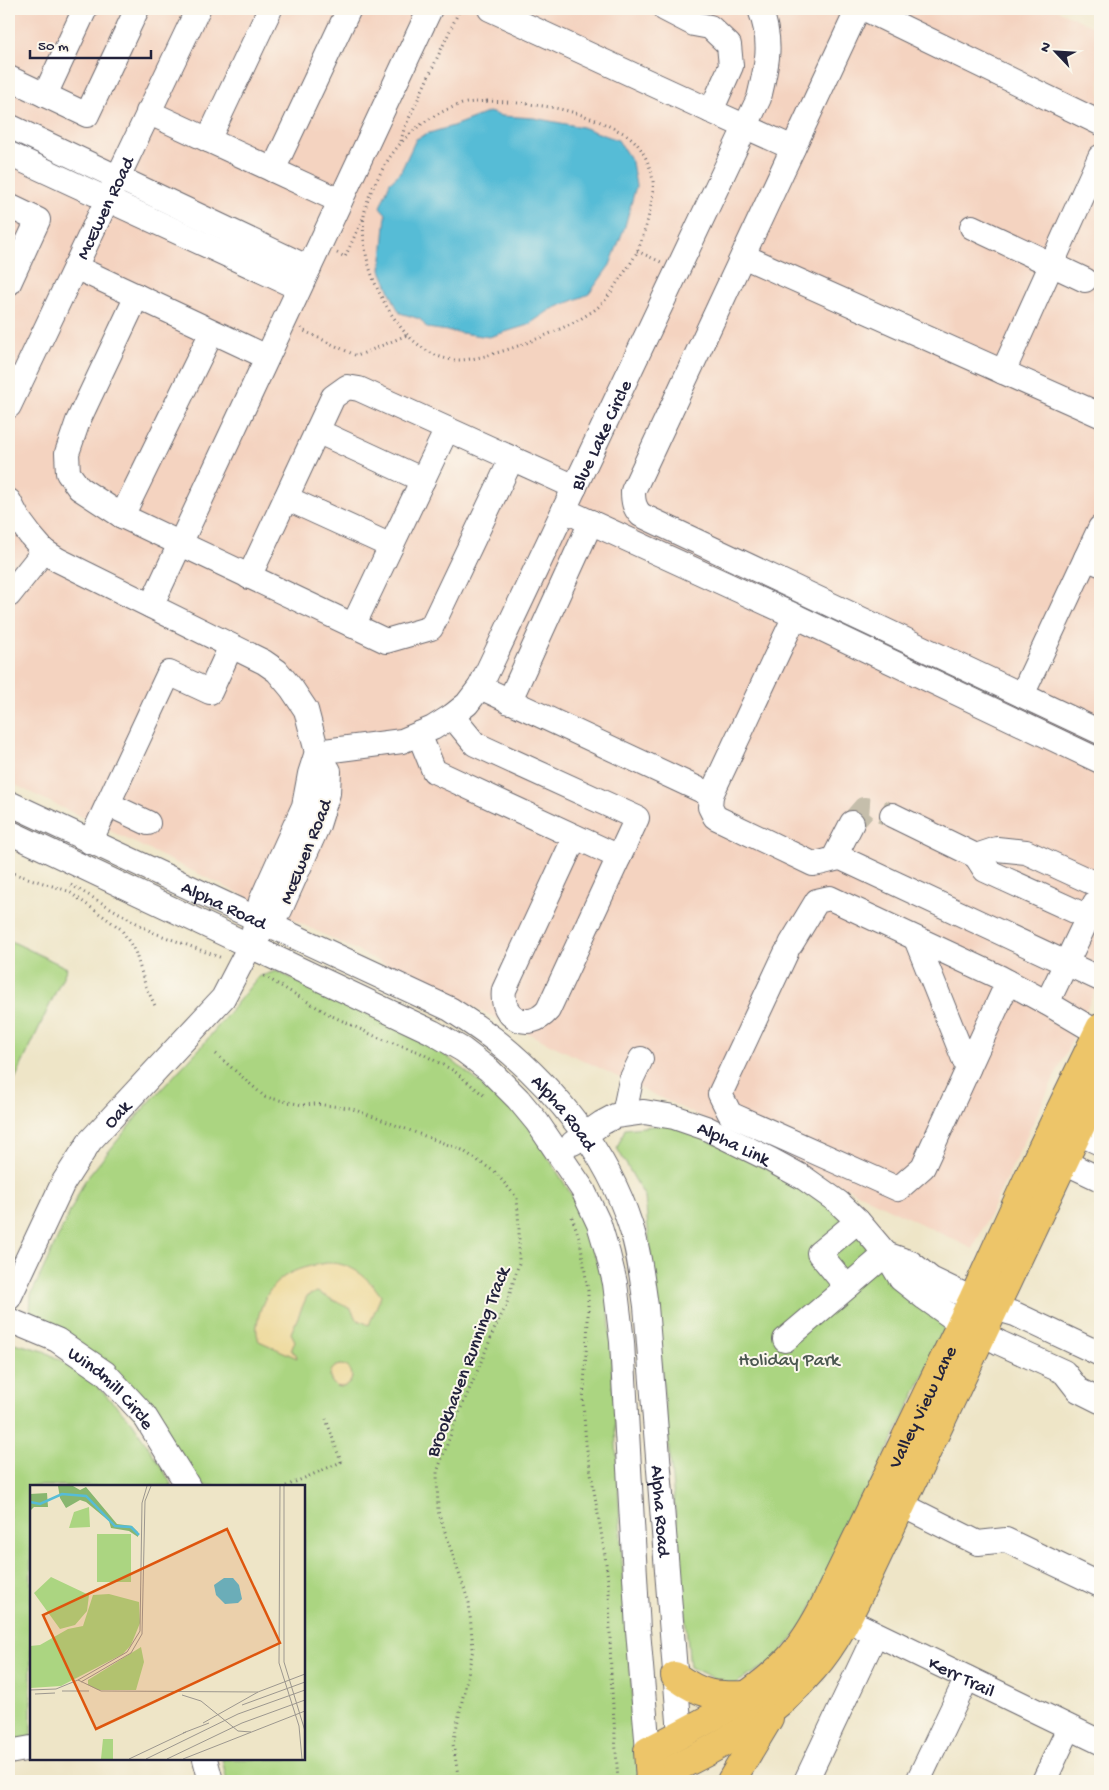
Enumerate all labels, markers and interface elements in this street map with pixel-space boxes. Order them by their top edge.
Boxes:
scale bar [30,28,151,60]
north arrow [1032,28,1082,78]
text: 50 m [38,38,69,56]
text: N [1037,40,1056,55]
street label: McEwen Road [72,152,142,264]
street label: Blue Lake Circle [567,377,639,495]
street label: McEwen Road [276,795,339,908]
street label: Alpha Road [177,877,271,937]
street label: Alpha Road [525,1071,601,1157]
street label: Oak [100,1095,138,1135]
street label: Alpha Link [694,1118,774,1173]
street label: Brookhaven Running Track [422,1262,517,1462]
street label: Windmill Circle [62,1343,158,1435]
street label: Valley View Lane [884,1343,964,1474]
park label: Holiday Park [739,1350,841,1373]
street label: Alpha Road [644,1465,674,1560]
inset map [30,1485,305,1760]
street label: Kerr Trail [924,1653,998,1704]

